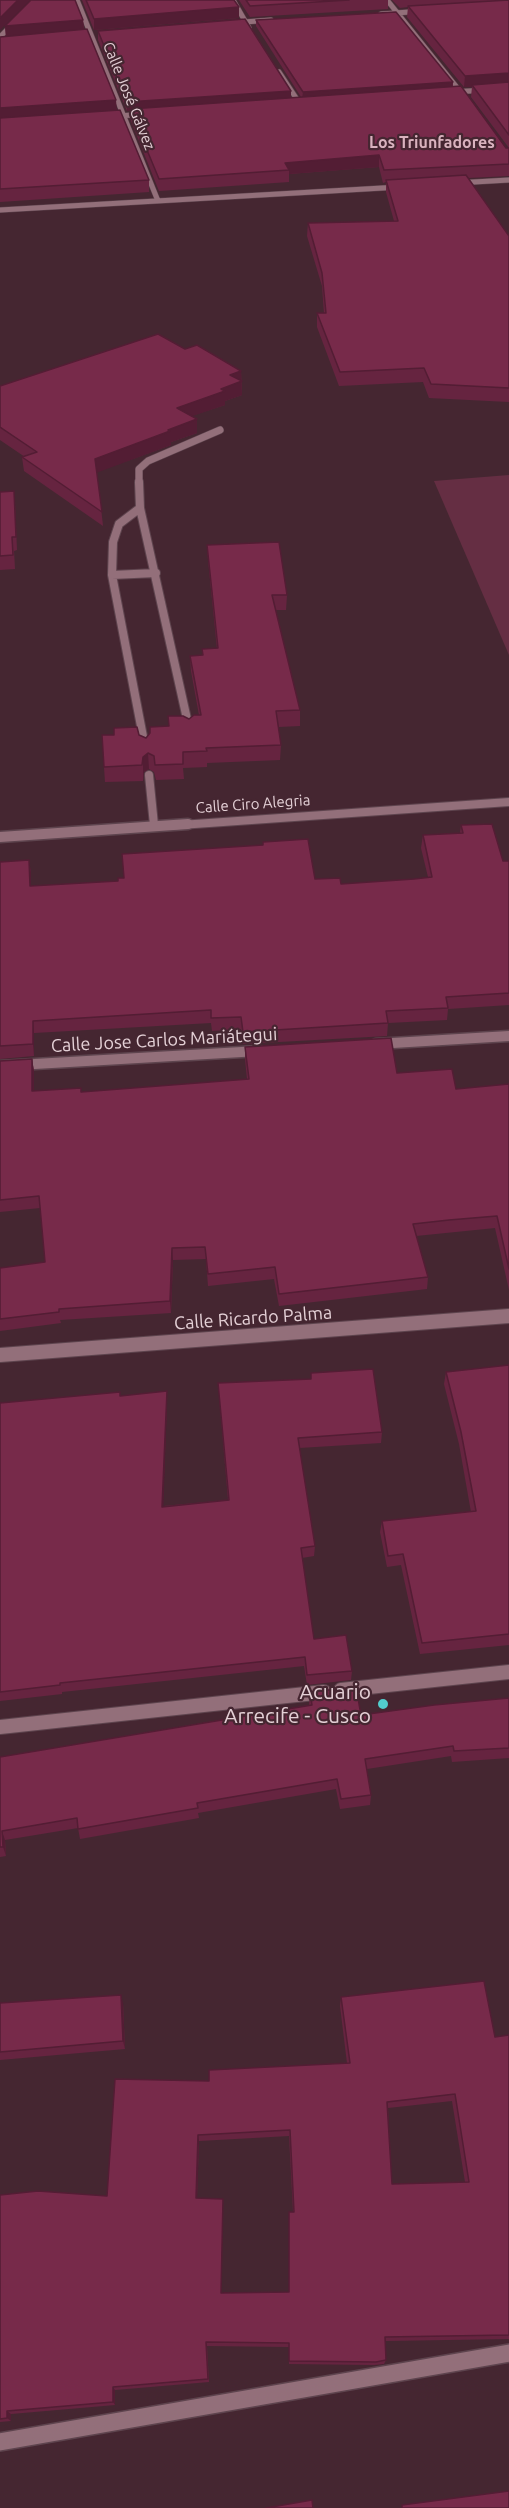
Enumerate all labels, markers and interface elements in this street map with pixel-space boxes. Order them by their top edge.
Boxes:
street label: Calle José Gálvez [99,39,159,153]
district label: Los Triunfadores [369,133,495,153]
street label: Calle Ciro Alegria [195,791,311,817]
street label: Calle Jose Carlos Mariátegui [50,1023,278,1057]
street label: Calle Ricardo Palma [173,1302,333,1334]
place label: Acuario Arrecife - Cusco [224,1679,371,1729]
marker: Acuario Arrecife - Cusco [376,1697,390,1711]

